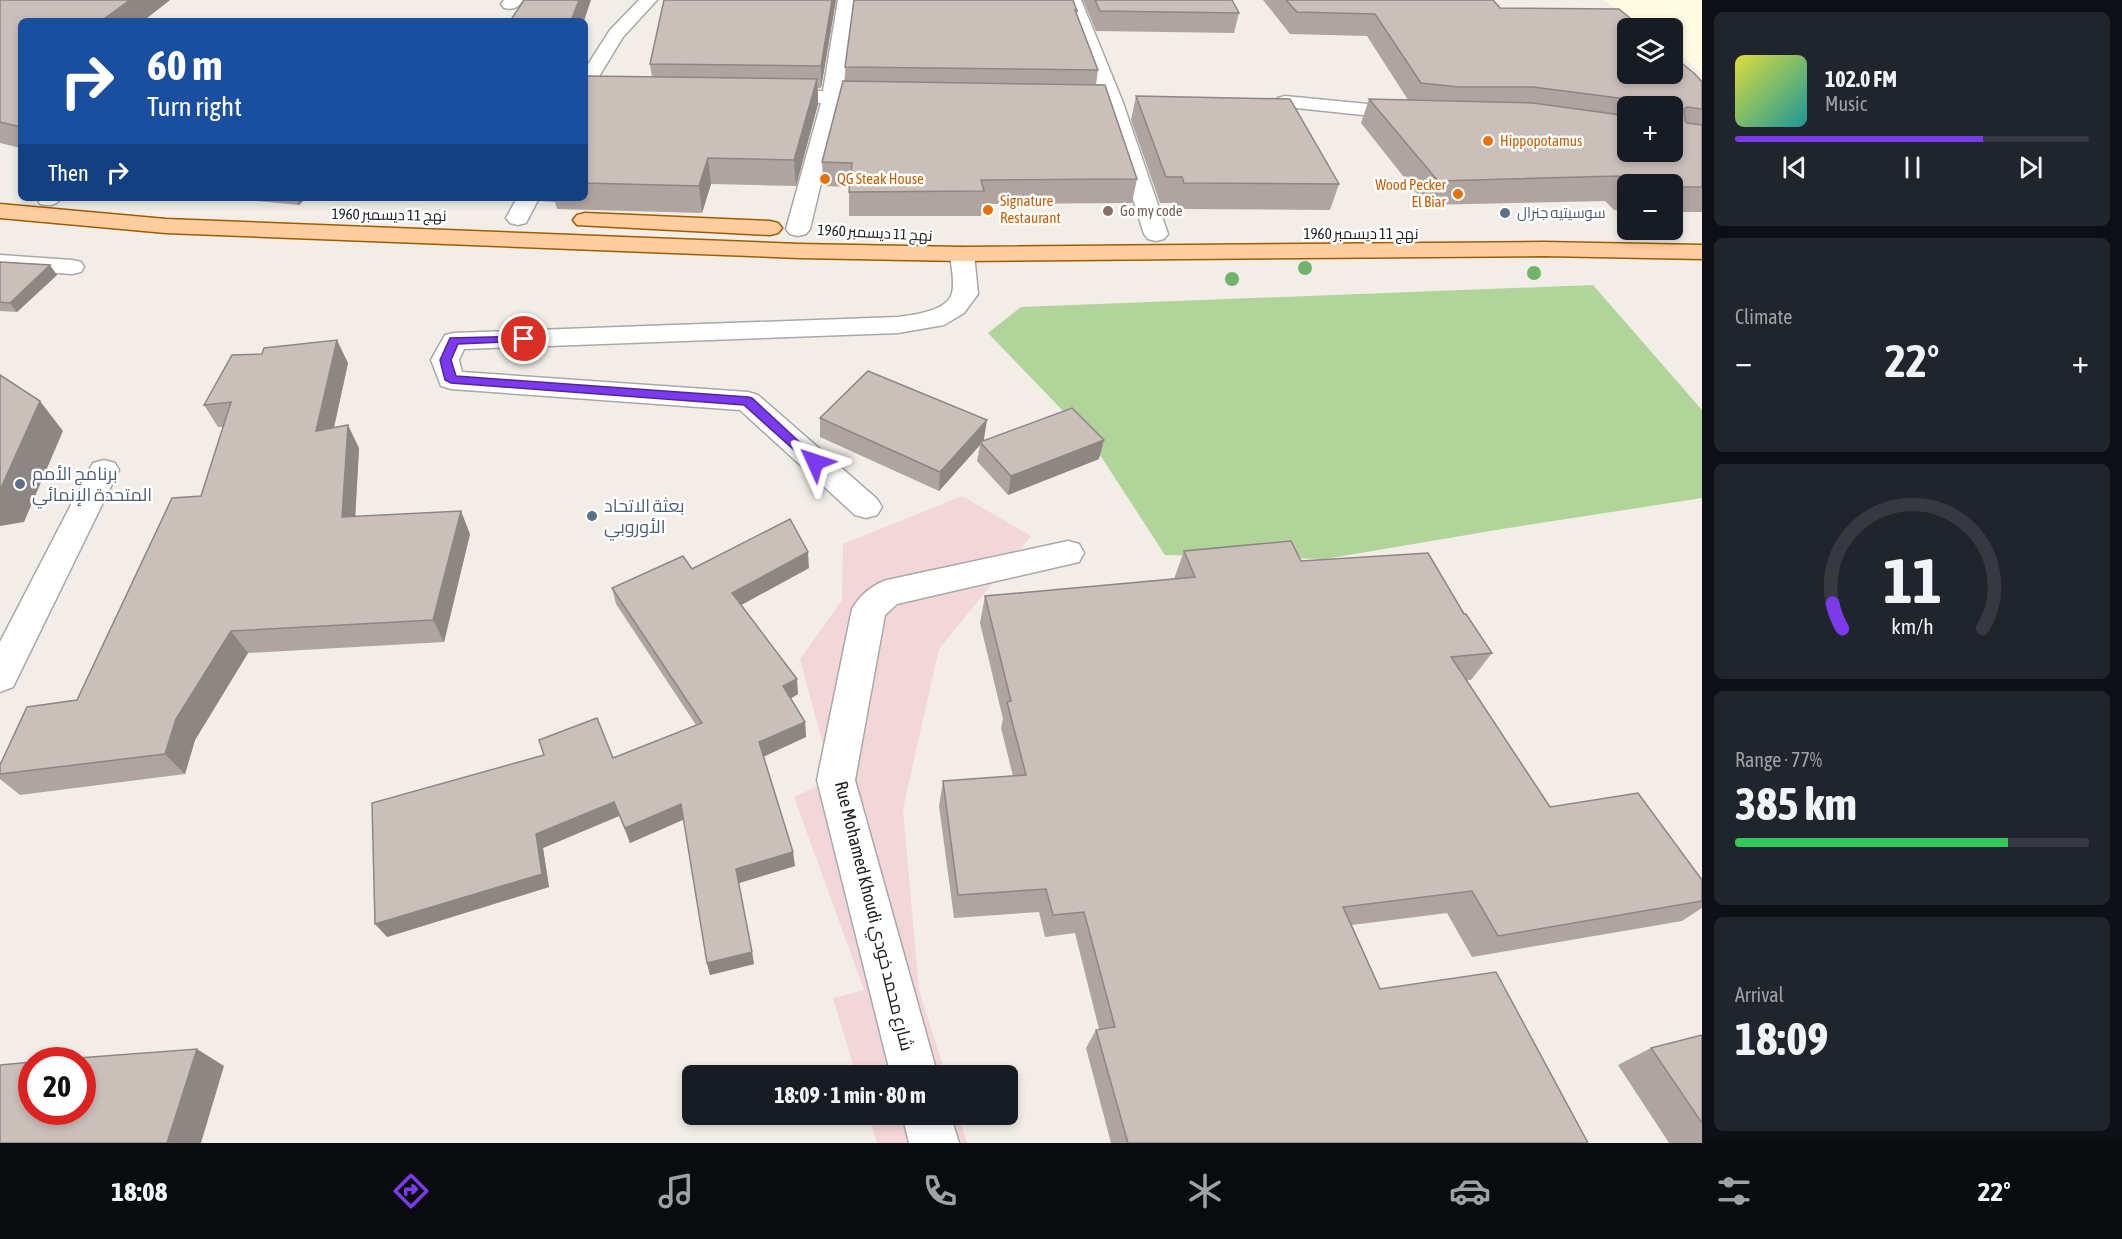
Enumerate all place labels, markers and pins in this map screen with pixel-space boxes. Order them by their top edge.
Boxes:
place label: Hippopotamus [1500,132,1582,149]
marker: Hippopotamus [1481,134,1495,148]
place label: QG Steak House [837,170,924,187]
marker: QG Steak House [818,172,832,186]
place label: Wood Pecker El Biar [1375,176,1447,210]
marker: Wood Pecker El Biar [1451,187,1465,201]
place label: Signature Restaurant [1000,192,1061,226]
place label: Go my code [1120,202,1183,219]
marker: Signature Restaurant [981,203,995,217]
marker: Go my code [1101,204,1115,218]
place label: سوسيتيه جنرال [1517,204,1606,222]
marker: سوسيتيه جنرال [1498,206,1512,220]
pin [498,313,549,364]
place label: برنامج الأمم المتحدة الإنمائي [32,463,152,509]
marker: برنامج الأمم المتحدة الإنمائي [13,477,27,491]
place label: بعثة الاتحاد الأوروبي [604,495,685,541]
marker: بعثة الاتحاد الأوروبي [585,509,599,523]

